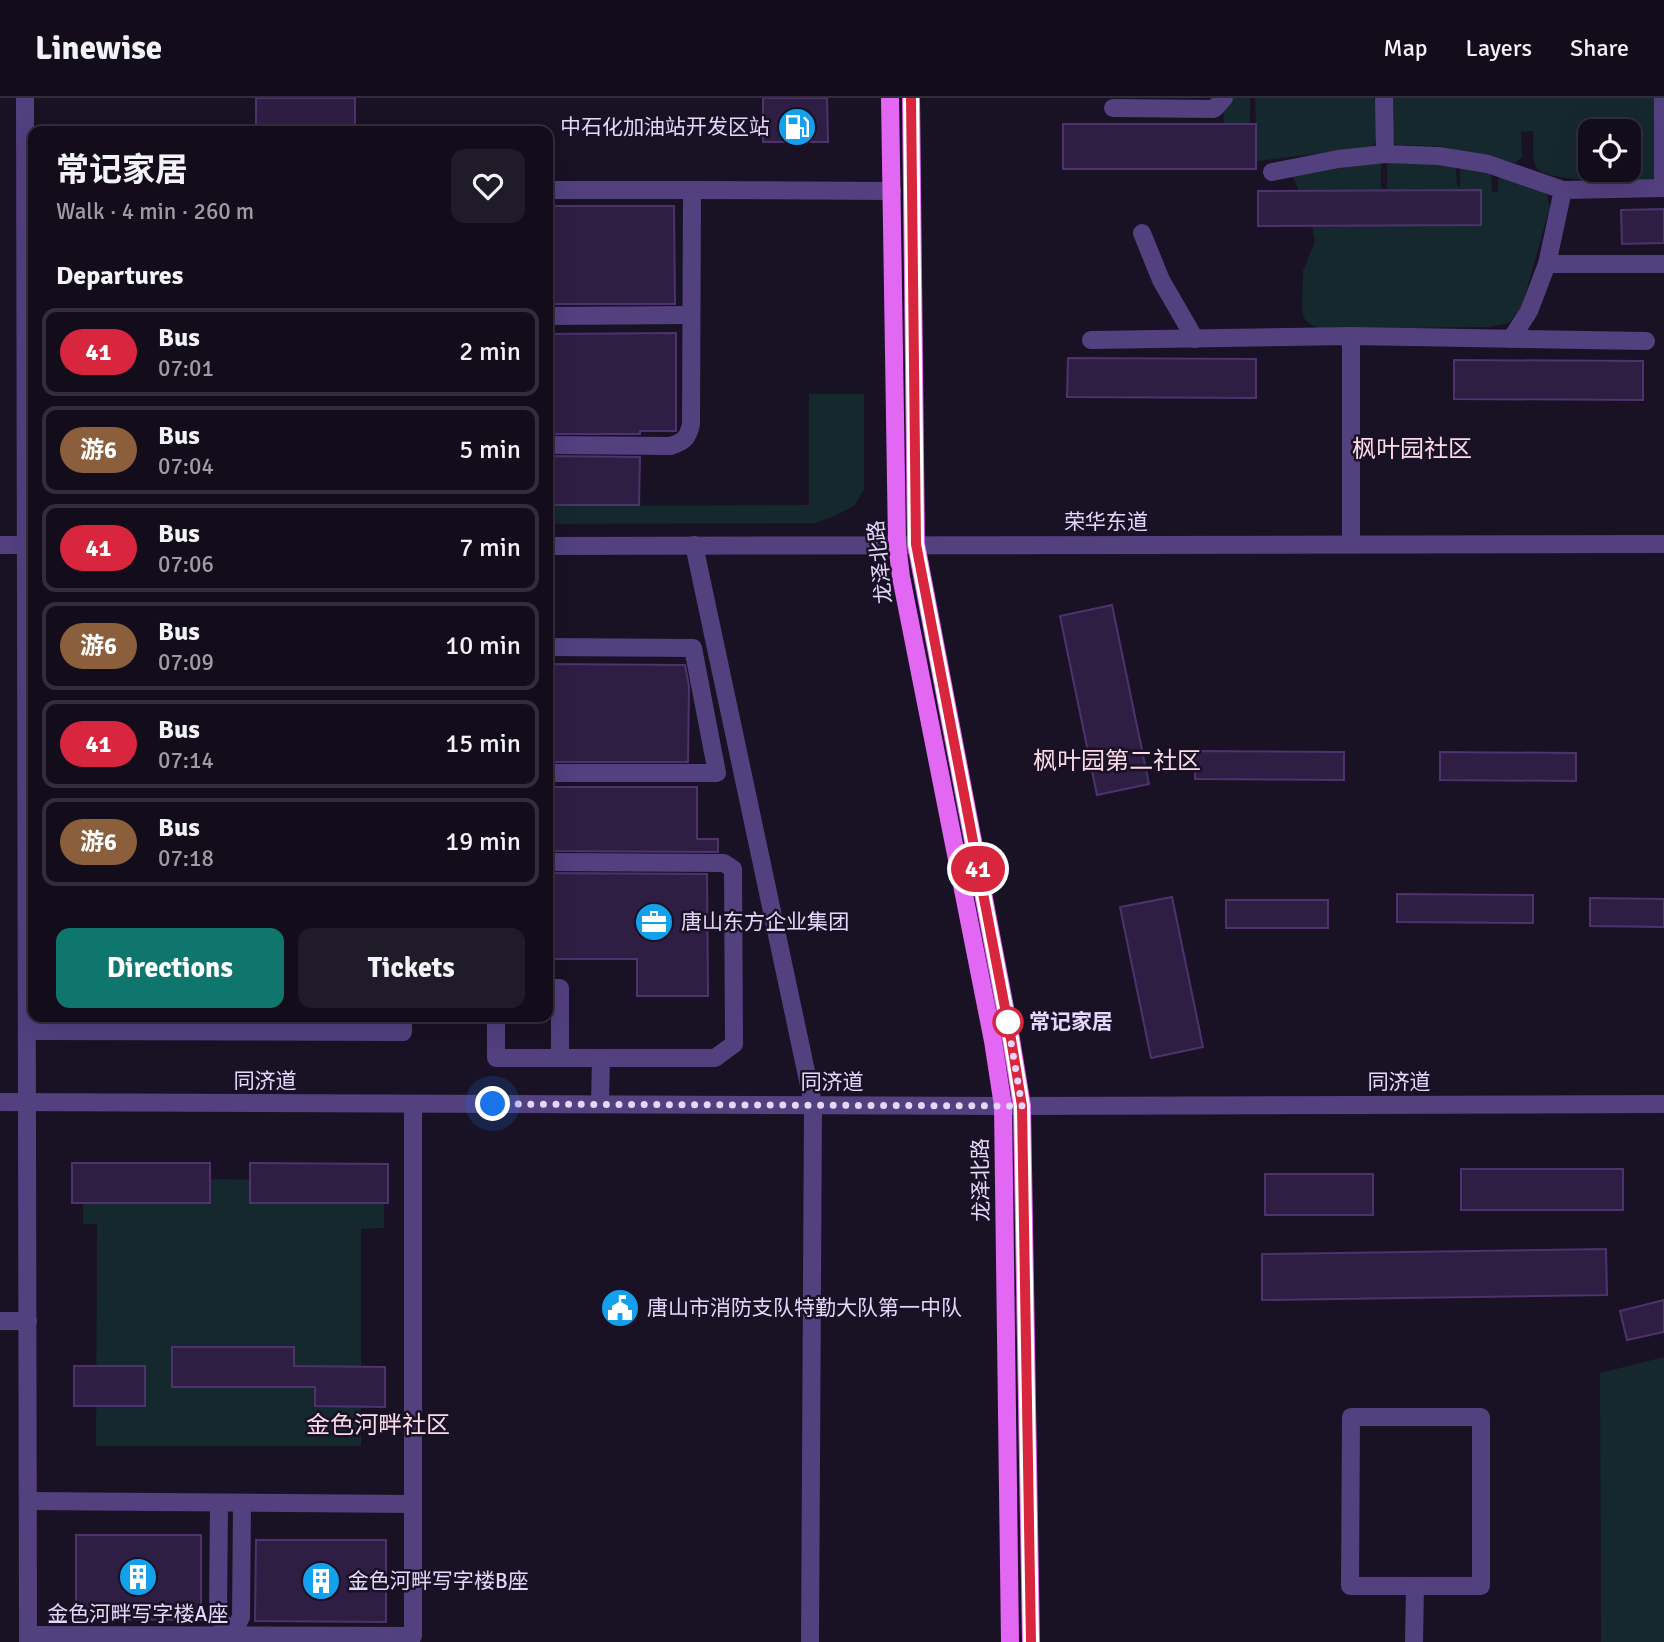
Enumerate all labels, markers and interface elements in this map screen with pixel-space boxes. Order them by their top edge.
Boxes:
text: Linewise [35,28,162,69]
text: Map [1383,33,1428,63]
text: Layers [1466,33,1532,63]
text: Share [1570,33,1629,63]
fuel station icon: 中石化加油站开发区站 [776,106,818,148]
place label: 中石化加油站开发区站 [560,114,770,140]
map controls [1578,119,1641,182]
button: locate [1578,119,1641,182]
button: heart [451,149,525,223]
text: 常记家居 [56,150,188,191]
text: Walk · 4 min · 260 m [56,197,254,226]
text: Departures [56,260,183,292]
text: Bus [158,322,200,354]
text: 2 min [459,336,521,368]
text: 41 [86,337,111,367]
text: 07:01 [158,354,214,383]
text: Bus [158,420,200,452]
text: 5 min [459,434,521,466]
district label: 枫叶园社区 [1352,434,1472,464]
text: 游6 [80,435,117,465]
text: 07:04 [158,452,214,481]
street label: 荣华东道 [1064,509,1148,535]
text: Bus [158,518,200,550]
street label: 龙泽北路 [863,519,897,605]
text: 7 min [459,532,521,564]
text: 41 [86,533,111,563]
text: 07:06 [158,550,214,579]
text: Bus [158,616,200,648]
text: 10 min [445,630,521,662]
text: 游6 [80,631,117,661]
text: 07:09 [158,648,214,677]
text: Bus [158,714,200,746]
text: 15 min [445,728,521,760]
text: 41 [86,729,111,759]
text: 07:14 [158,746,214,775]
district label: 枫叶园第二社区 [1033,746,1201,776]
text: Bus [158,812,200,844]
text: 19 min [445,826,521,858]
text: 游6 [80,827,117,857]
text: 07:18 [158,844,214,873]
line badge: 41 [946,846,1010,892]
text: 41 [965,854,991,884]
office icon: 唐山东方企业集团 [633,901,675,943]
place label: 唐山东方企业集团 [681,909,849,935]
button: Directions [56,928,284,1008]
button: Tickets [298,928,525,1008]
marker: 常记家居 [993,1007,1023,1037]
place label: 常记家居 [1029,1009,1113,1035]
street label: 同济道 [234,1068,297,1094]
street label: 同济道 [801,1069,864,1095]
street label: 同济道 [1368,1069,1431,1095]
your location [475,1086,510,1121]
street label: 龙泽北路 [967,1138,995,1222]
public building icon: 唐山市消防支队特勤大队第一中队 [599,1287,641,1329]
place label: 唐山市消防支队特勤大队第一中队 [647,1295,962,1321]
district label: 金色河畔社区 [306,1410,450,1440]
building icon: 金色河畔写字楼A座 [117,1556,159,1598]
building icon: 金色河畔写字楼B座 [300,1560,342,1602]
place label: 金色河畔写字楼B座 [348,1568,529,1594]
place label: 金色河畔写字楼A座 [48,1601,228,1627]

